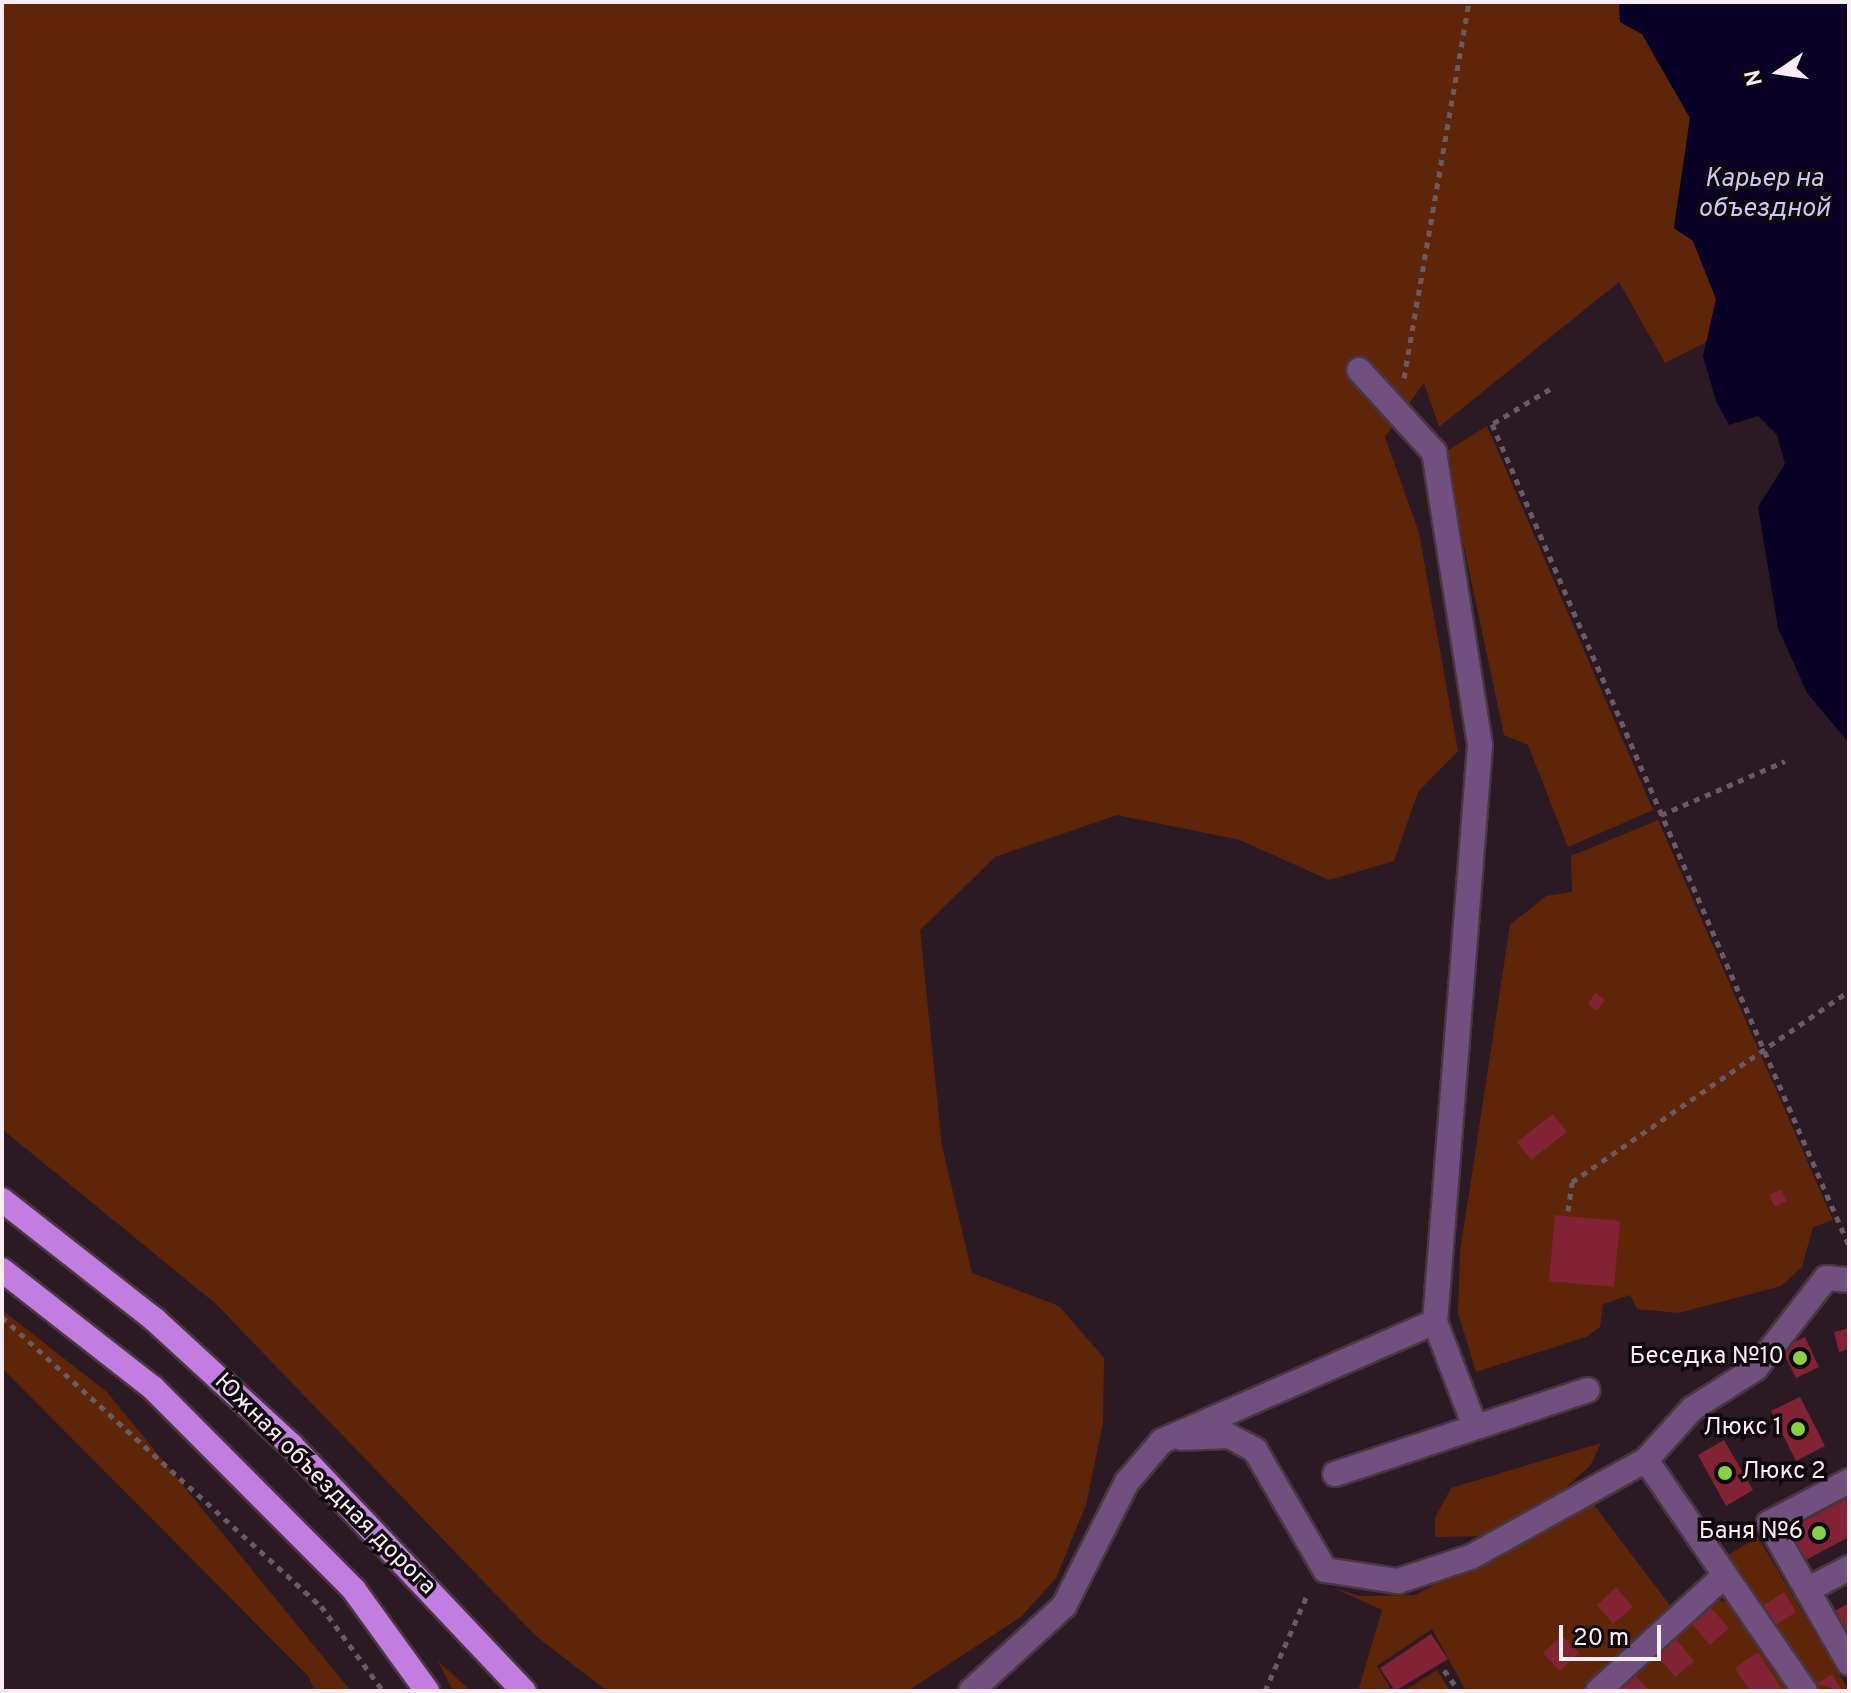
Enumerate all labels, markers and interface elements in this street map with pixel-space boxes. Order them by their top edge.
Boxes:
north arrow [1739,32,1819,112]
text: N [1740,67,1770,88]
water label: Карьер на объездной [1698,164,1830,226]
place label: Беседка №10 [1630,1344,1784,1372]
marker: Беседка №10 [1791,1349,1809,1367]
street label: Южная объездная дорога [207,1368,441,1602]
place label: Люкс 1 [1703,1415,1782,1443]
marker: Люкс 1 [1789,1420,1807,1438]
place label: Люкс 2 [1741,1459,1826,1487]
marker: Люкс 2 [1716,1464,1734,1482]
place label: Баня №6 [1699,1519,1803,1547]
marker: Баня №6 [1810,1524,1828,1542]
scale bar [1563,1609,1665,1659]
text: 20 m [1573,1624,1629,1654]

